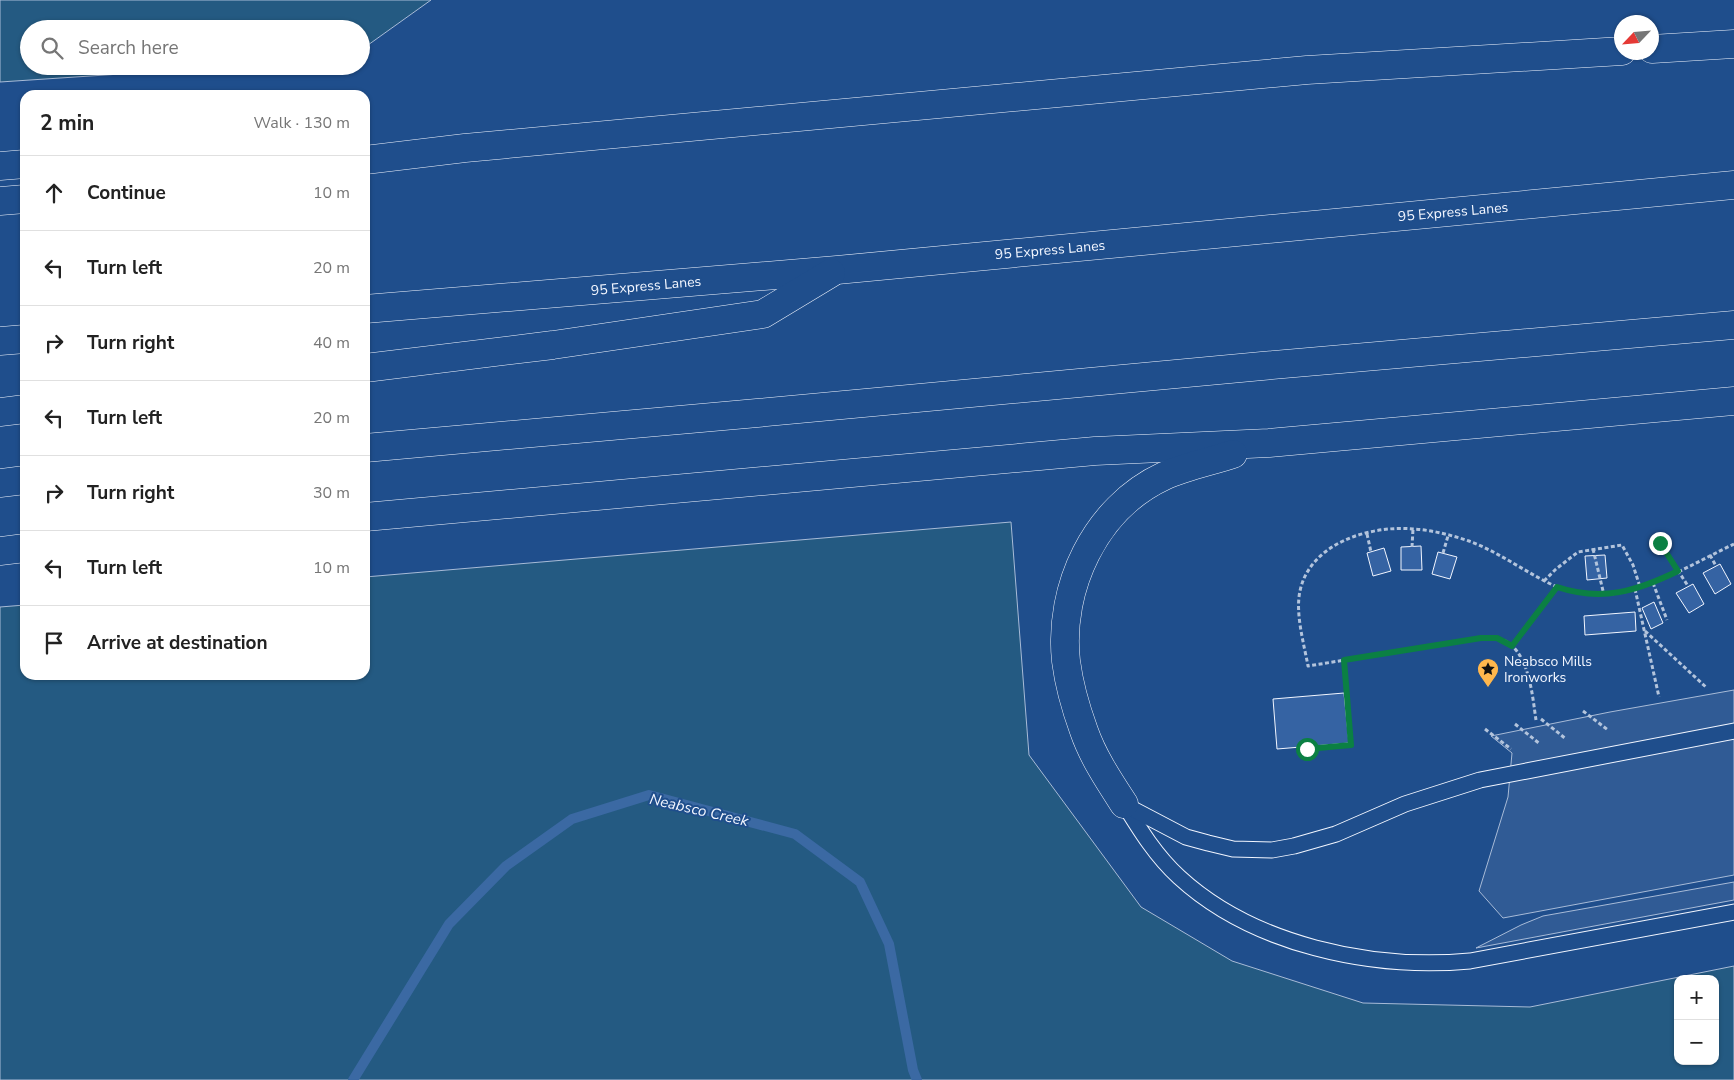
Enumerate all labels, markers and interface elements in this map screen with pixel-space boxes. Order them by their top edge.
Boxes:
north arrow [1614,15,1659,60]
search box [20,20,370,75]
icon: search [38,34,66,62]
text: Search here [78,35,179,61]
text: 2 min [40,109,94,137]
text: Walk · 130 m [254,112,350,134]
icon: ahead [40,179,68,207]
text: Continue [87,180,166,206]
text: 10 m [313,182,350,204]
street label: 95 Express Lanes [1397,198,1509,226]
street label: 95 Express Lanes [994,236,1106,264]
icon: left [40,254,68,282]
text: Turn left [87,255,162,281]
text: 20 m [313,257,350,279]
street label: 95 Express Lanes [590,272,702,300]
icon: right [40,329,68,357]
text: Turn right [87,330,174,356]
text: 40 m [313,332,350,354]
icon: left [40,404,68,432]
text: Turn left [87,405,162,431]
text: 20 m [313,407,350,429]
icon: right [40,479,68,507]
text: Turn right [87,480,174,506]
text: 30 m [313,482,350,504]
route end [1649,532,1672,555]
icon: left [40,554,68,582]
text: Turn left [87,555,162,581]
text: 10 m [313,557,350,579]
icon: arrive [40,629,68,657]
text: Arrive at destination [87,630,268,656]
place label: Neabsco Mills Ironworks [1504,652,1592,687]
place icon: Neabsco Mills Ironworks [1476,657,1500,688]
route start [1296,738,1319,761]
water label: Neabsco Creek [648,789,751,831]
map controls [1674,975,1719,1065]
button: + [1674,975,1719,1020]
button: − [1674,1020,1719,1065]

